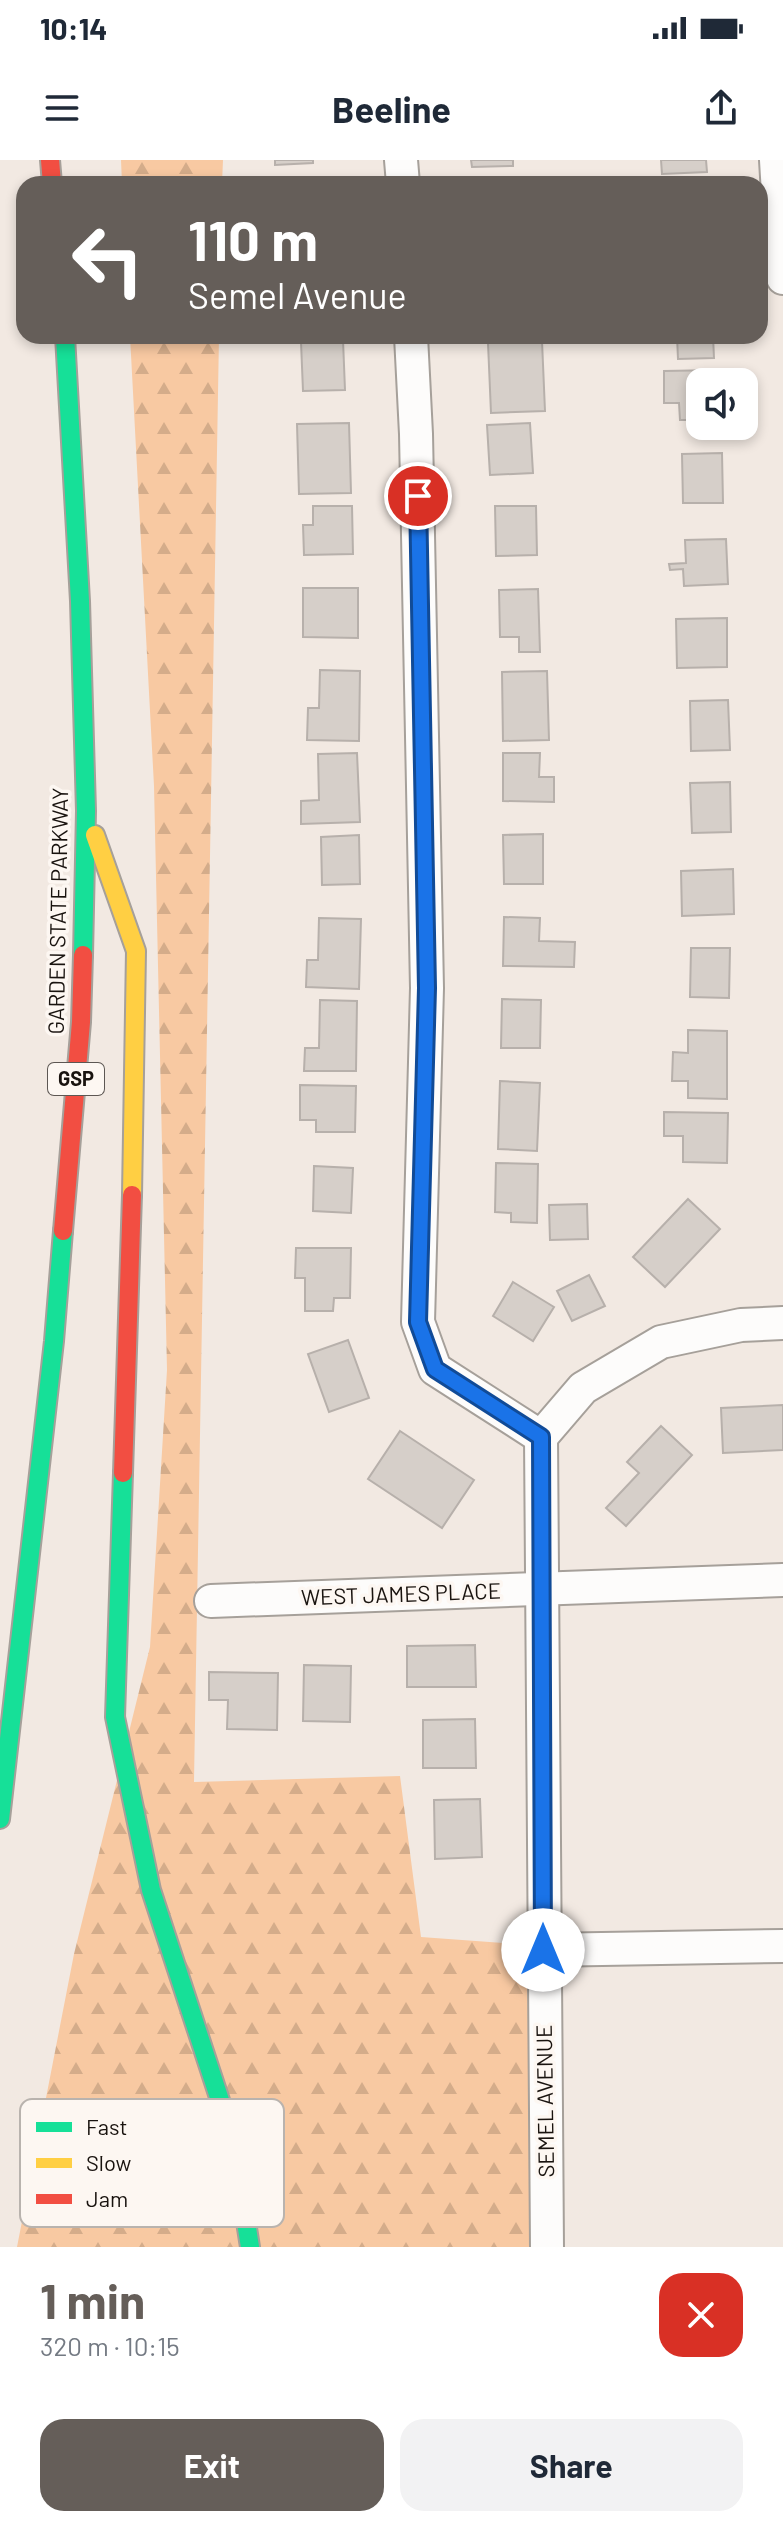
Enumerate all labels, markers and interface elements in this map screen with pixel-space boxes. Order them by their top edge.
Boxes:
text: 10:14 [40,10,107,46]
icon: menu [40,86,84,130]
icon: share [699,86,743,130]
text: Beeline [332,87,451,130]
text: 110 m [188,205,318,272]
icon: left [56,208,160,312]
text: Semel Avenue [188,273,407,316]
map controls [686,368,758,440]
button: sound [686,368,758,440]
pin [384,462,452,530]
icon: arrive [396,474,440,518]
street label: GARDEN STATE PARKWAY [42,787,72,1034]
road number: GSP [48,1063,104,1095]
street label: WEST JAMES PLACE [301,1577,501,1609]
position arrow [501,1908,585,1992]
street label: SEMEL AVENUE [530,2024,558,2178]
legend [20,2099,284,2227]
text: Fast [86,2113,128,2139]
text: Slow [86,2149,131,2175]
text: Jam [86,2185,128,2211]
text: 1 min [40,2271,145,2329]
button: close [659,2273,743,2357]
text: 320 m · 10:15 [40,2330,180,2361]
button: Exit [40,2419,384,2511]
button: Share [400,2419,743,2511]

